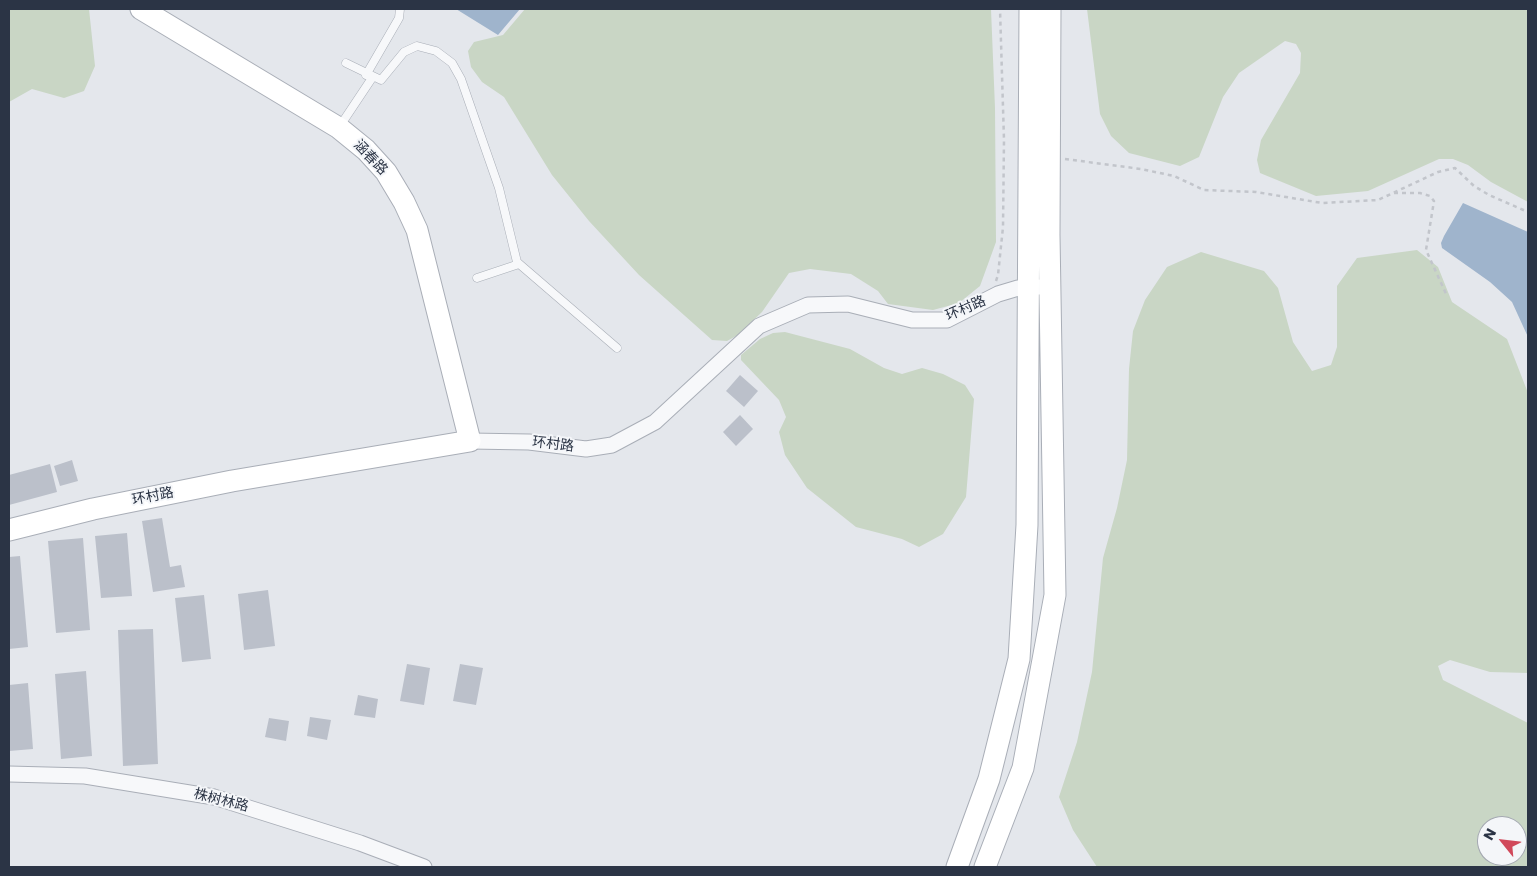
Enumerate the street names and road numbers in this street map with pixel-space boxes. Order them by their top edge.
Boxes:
street label: 涵春路 [349,137,391,179]
street label: 环村路 [943,293,989,325]
street label: 环村路 [531,434,575,456]
street label: 环村路 [131,485,175,509]
street label: 株树林路 [192,786,250,816]

